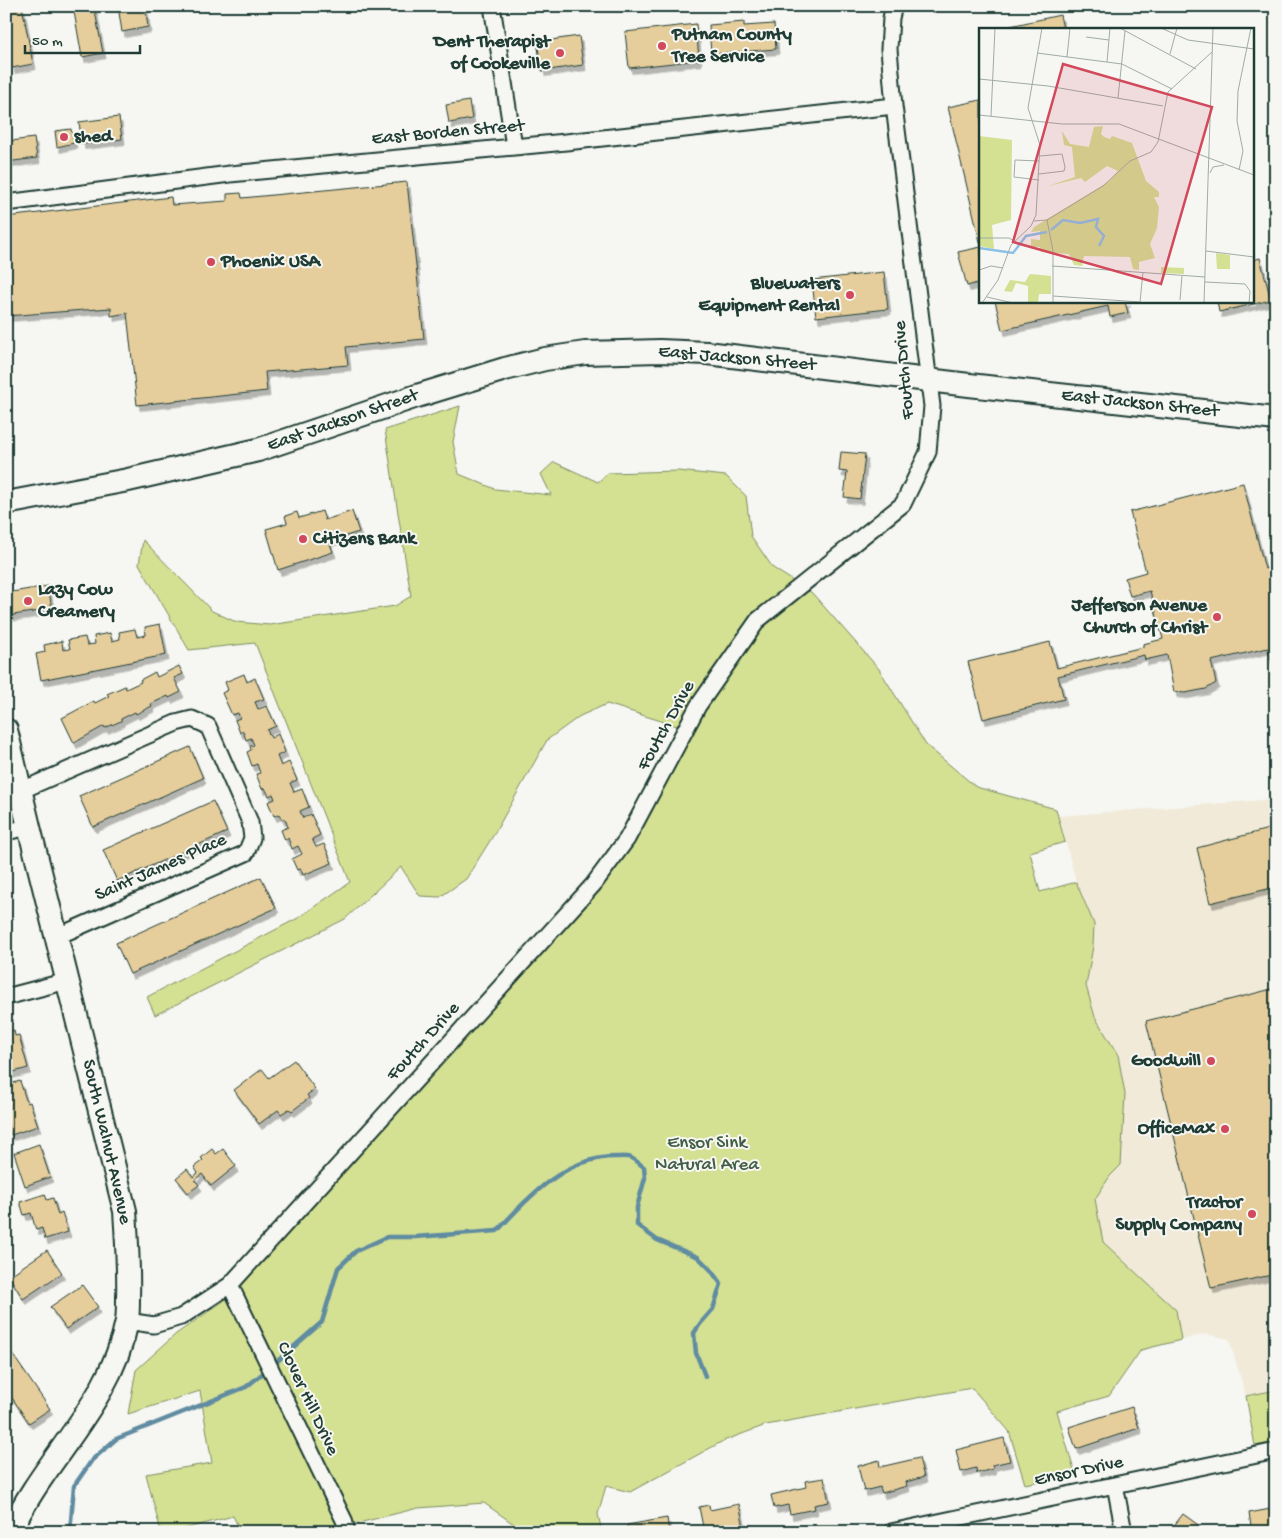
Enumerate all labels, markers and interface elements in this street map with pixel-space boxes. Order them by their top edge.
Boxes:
scale bar [25,22,140,54]
place label: Putnam County Tree Service [670,24,793,69]
inset map [979,28,1254,302]
place label: Dent Therapist of Cookeville [432,31,552,76]
text: 50 m [32,33,63,51]
marker: Putnam County Tree Service [656,40,668,52]
marker: Dent Therapist of Cookeville [554,47,566,59]
street label: East Borden Street [371,115,527,151]
place label: shed [74,126,114,149]
marker: shed [58,131,70,143]
place label: Phoenix USA [220,251,322,274]
marker: Phoenix USA [205,256,217,268]
place label: Bluewaters Equipment Rental [699,273,841,318]
marker: Bluewaters Equipment Rental [844,289,856,301]
street label: Foutch Drive [889,320,921,421]
street label: East Jackson Street [657,341,819,378]
street label: East Jackson Street [264,384,424,458]
street label: East Jackson Street [1060,384,1222,424]
place label: Citizens Bank [312,528,418,551]
marker: Citizens Bank [297,533,309,545]
place label: Lazy Cow Creamery [37,579,115,624]
marker: Lazy Cow Creamery [22,595,34,607]
place label: Jefferson Avenue Church of Christ [1070,595,1209,640]
marker: Jefferson Avenue Church of Christ [1211,611,1223,623]
street label: Foutch Drive [632,677,701,776]
street label: Saint James Place [92,829,231,907]
street label: Foutch Drive [382,997,466,1087]
place label: Goodwill [1131,1050,1201,1073]
marker: Goodwill [1205,1055,1217,1067]
street label: South Walnut Avenue [76,1057,136,1227]
place label: OfficeMax [1138,1118,1216,1141]
marker: OfficeMax [1219,1123,1231,1135]
park label: Ensor Sink Natural Area [655,1132,760,1177]
place label: Tractor Supply Company [1116,1192,1244,1237]
marker: Tractor Supply Company [1246,1208,1258,1220]
street label: Clover Hill Drive [271,1338,343,1460]
street label: Ensor Drive [1032,1451,1126,1493]

